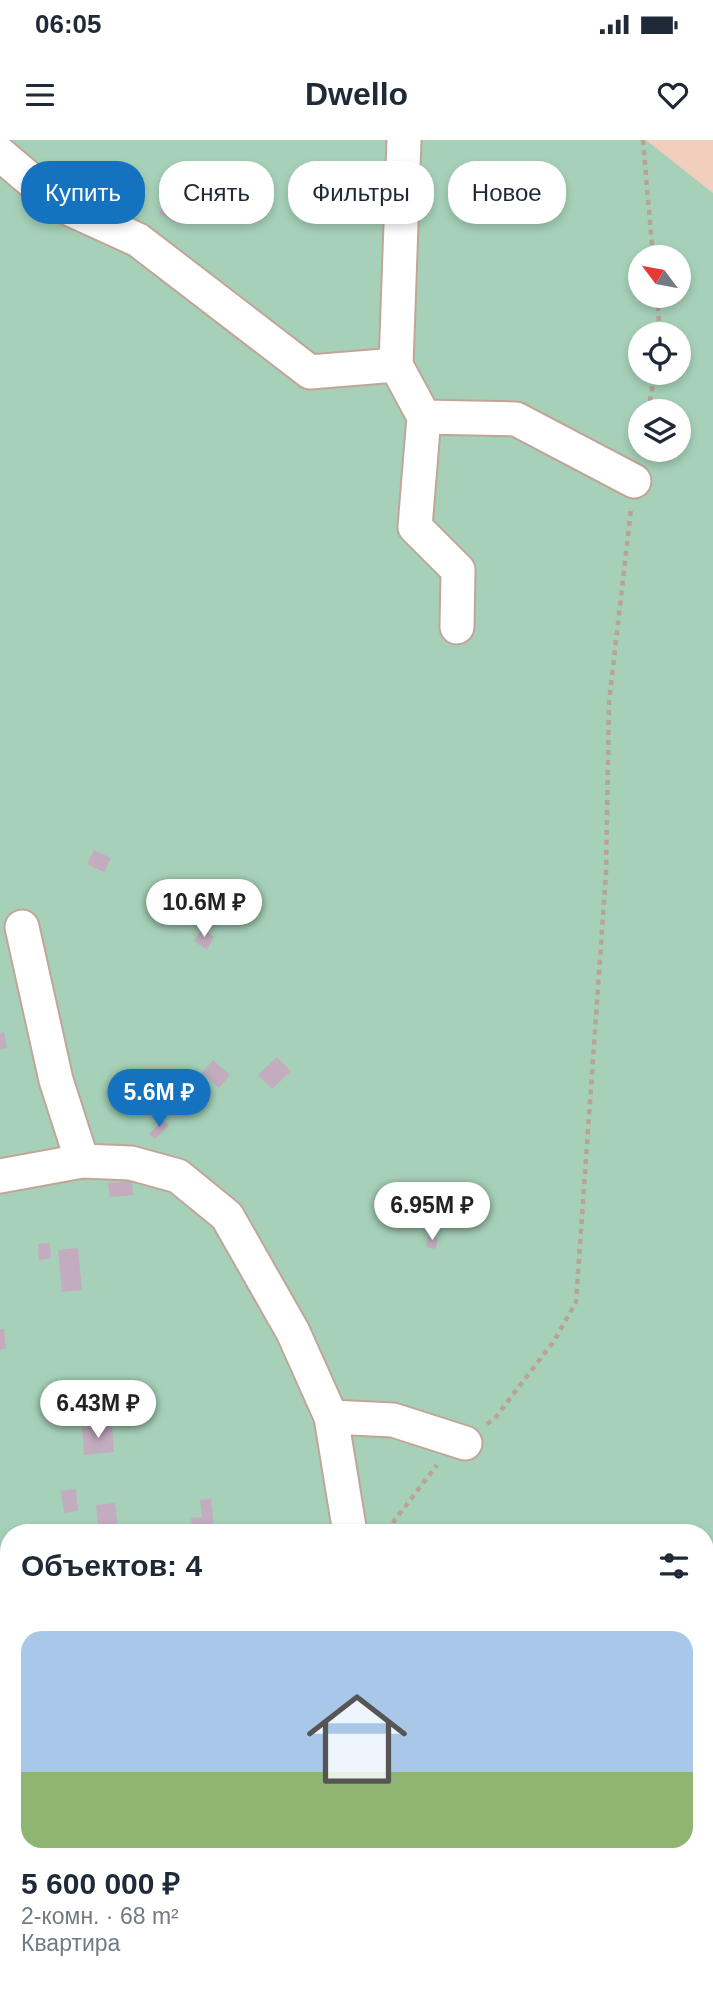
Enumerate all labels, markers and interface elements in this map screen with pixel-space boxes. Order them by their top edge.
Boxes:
text: 06:05 [35,9,102,39]
icon: menu [21,76,59,114]
text: Dwello [305,76,408,112]
icon: heart [654,76,692,114]
chip: Купить [21,161,145,224]
chip: Снять [159,161,274,224]
chip: Фильтры [288,161,434,224]
chip: Новое [448,161,566,224]
north arrow [628,245,691,308]
map controls [628,245,691,462]
button: locate [628,322,691,385]
button: layers [628,399,691,462]
pin: 10.6M ₽ [139,880,269,939]
text: 10.6M ₽ [162,889,246,915]
pin: 5.6M ₽ [102,1070,216,1129]
text: 5.6M ₽ [124,1079,194,1105]
pin: 6.95M ₽ [367,1182,497,1242]
text: 6.95M ₽ [390,1192,474,1218]
pin: 6.43M ₽ [33,1380,163,1440]
text: 6.43M ₽ [56,1390,140,1416]
icon: filters [655,1547,693,1585]
text: Объектов: 4 [21,1549,202,1582]
icon: home [294,1676,420,1802]
text: 5 600 000 ₽ [21,1867,180,1900]
text: 2-комн. · 68 m² [21,1903,179,1929]
text: Квартира [21,1930,120,1956]

